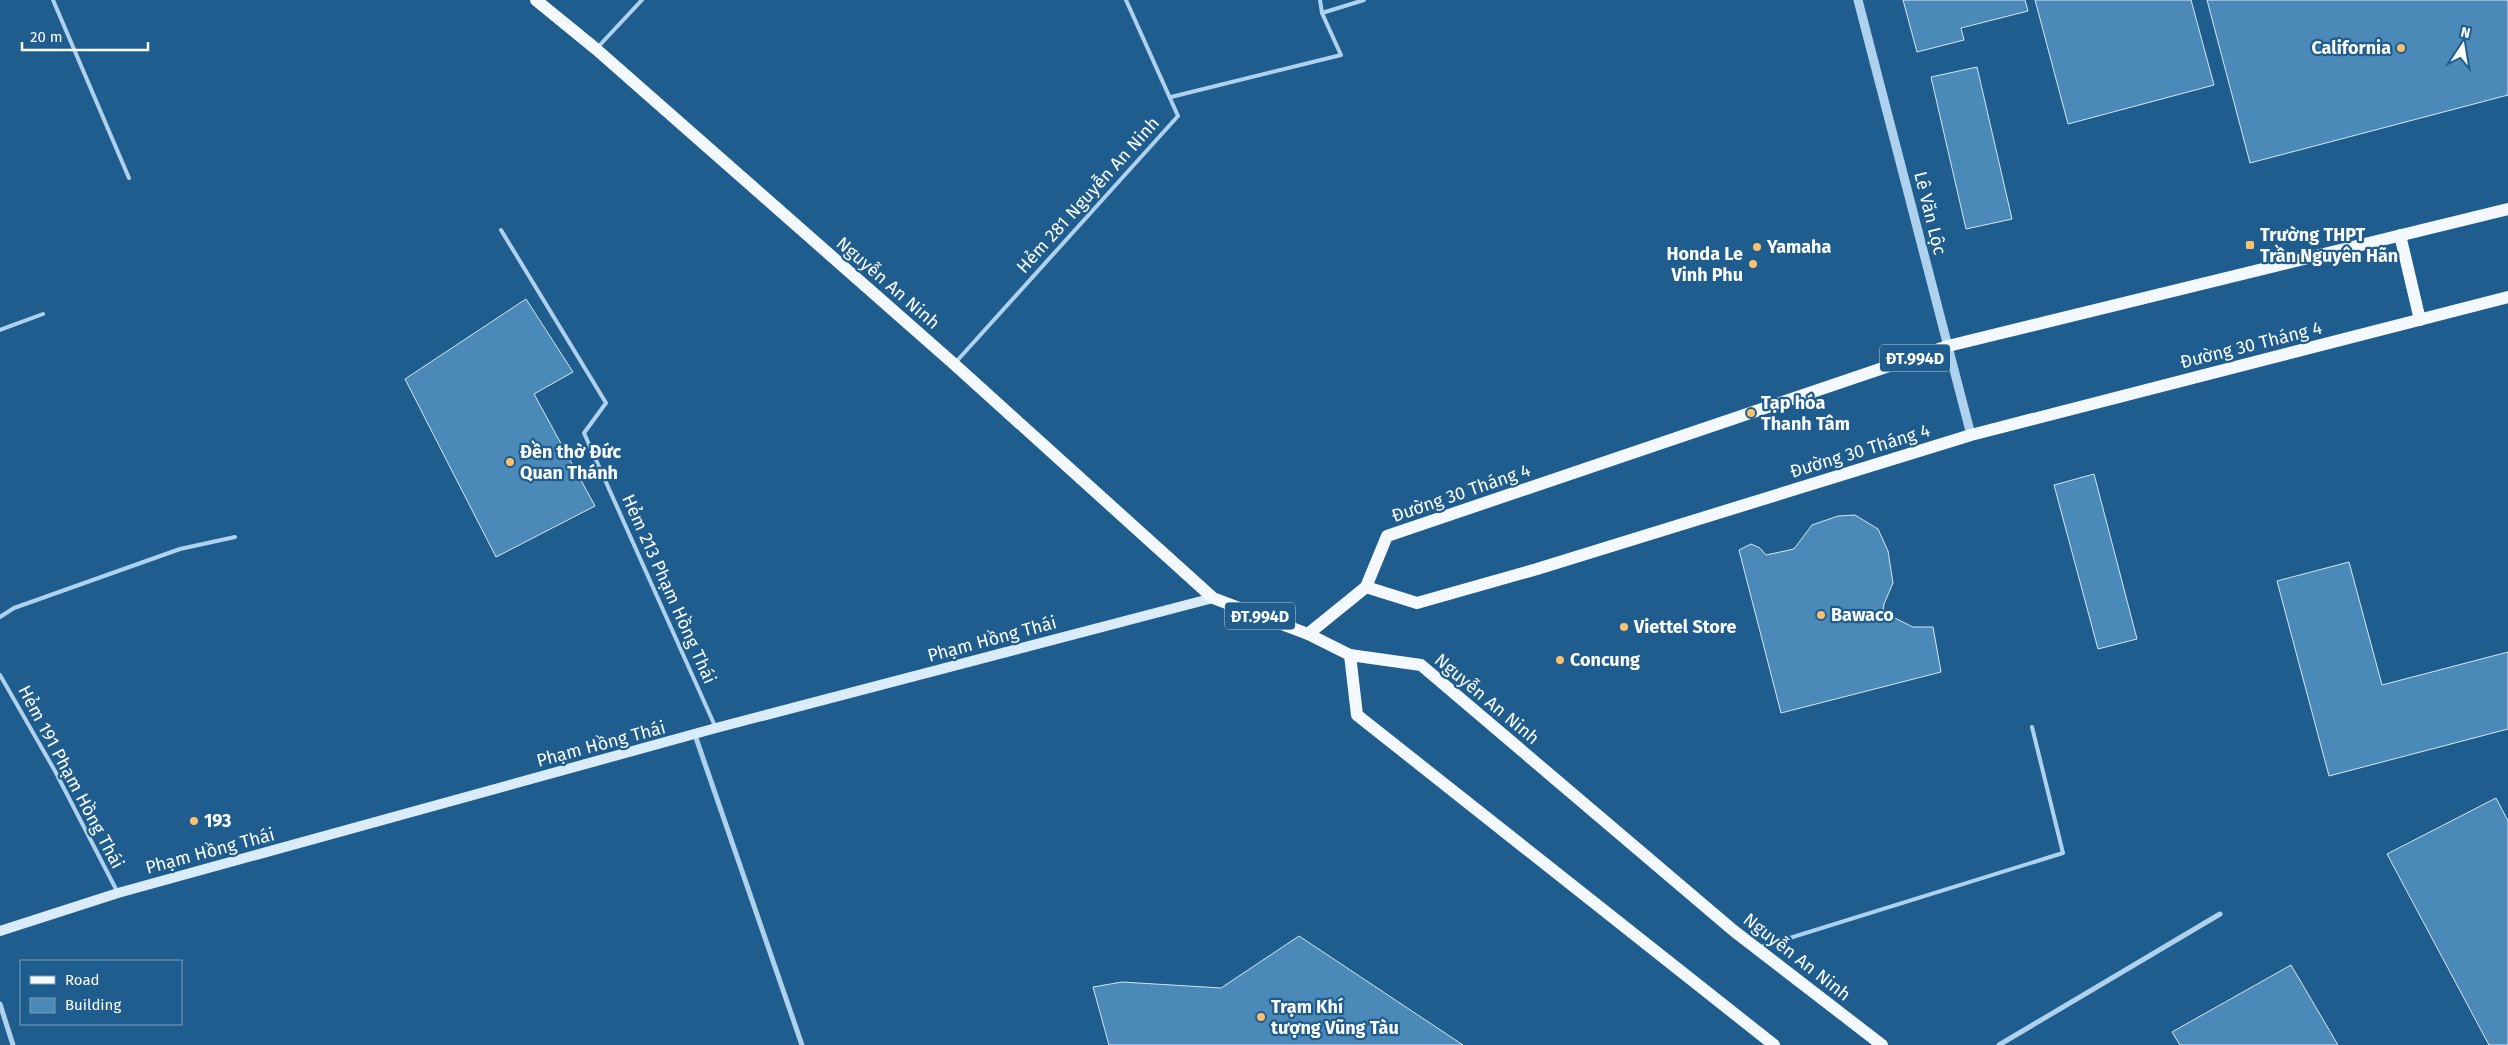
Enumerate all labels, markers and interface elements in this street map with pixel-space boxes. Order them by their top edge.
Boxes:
scale bar [22,20,149,52]
north arrow [2438,20,2488,70]
text: N [2459,23,2472,42]
text: 20 m [30,28,63,46]
place label: California [2311,37,2391,59]
marker: California [2395,42,2407,54]
street label: Hẻm 281 Nguyễn An Ninh [1011,112,1164,278]
street label: Lê Văn Lộc [1909,169,1951,257]
place label: Trường THPT Trần Nguyên Hãn [2260,224,2398,267]
street label: Nguyễn An Ninh [832,231,945,334]
place label: Yamaha [1766,236,1831,258]
marker: Trường THPT Trần Nguyên Hãn [2244,239,2256,251]
marker: Yamaha [1751,241,1763,253]
place label: Honda Le Vinh Phu [1666,243,1743,286]
marker: Honda Le Vinh Phu [1747,258,1759,270]
street label: Đường 30 Tháng 4 [2178,317,2325,373]
road number: ĐT.994D [1880,344,1950,372]
place label: Tạp hóa Thanh Tâm [1761,392,1850,435]
marker: Tạp hóa Thanh Tâm [1745,407,1757,419]
street label: Đường 30 Tháng 4 [1787,419,1933,483]
place label: Đền thờ Đức Quan Thánh [520,440,622,484]
marker: Đền thờ Đức Quan Thánh [504,456,516,468]
street label: Đường 30 Tháng 4 [1389,459,1534,527]
street label: Hẻm 213 Phạm Hồng Thái [617,491,721,687]
road number: ĐT.994D [1225,602,1295,630]
place label: Bawaco [1831,604,1894,626]
marker: Bawaco [1815,609,1827,621]
street label: Phạm Hồng Thái [925,611,1059,667]
place label: Viettel Store [1633,616,1737,638]
marker: Viettel Store [1618,621,1630,633]
street label: Nguyễn An Ninh [1430,648,1544,749]
place label: Concung [1570,649,1640,671]
marker: Concung [1554,654,1566,666]
street label: Hẻm 191 Phạm Hồng Thái [13,682,129,872]
street label: Phạm Hồng Thái [534,716,668,772]
place label: 193 [204,810,231,832]
marker: 193 [188,815,200,827]
street label: Phạm Hồng Thái [143,823,277,879]
street label: Nguyễn An Ninh [1739,908,1856,1006]
legend [20,960,182,1025]
text: Road [65,971,100,989]
text: Building [65,996,121,1014]
place label: Trạm Khí tượng Vũng Tàu [1271,996,1399,1039]
marker: Trạm Khí tượng Vũng Tàu [1255,1011,1267,1023]

